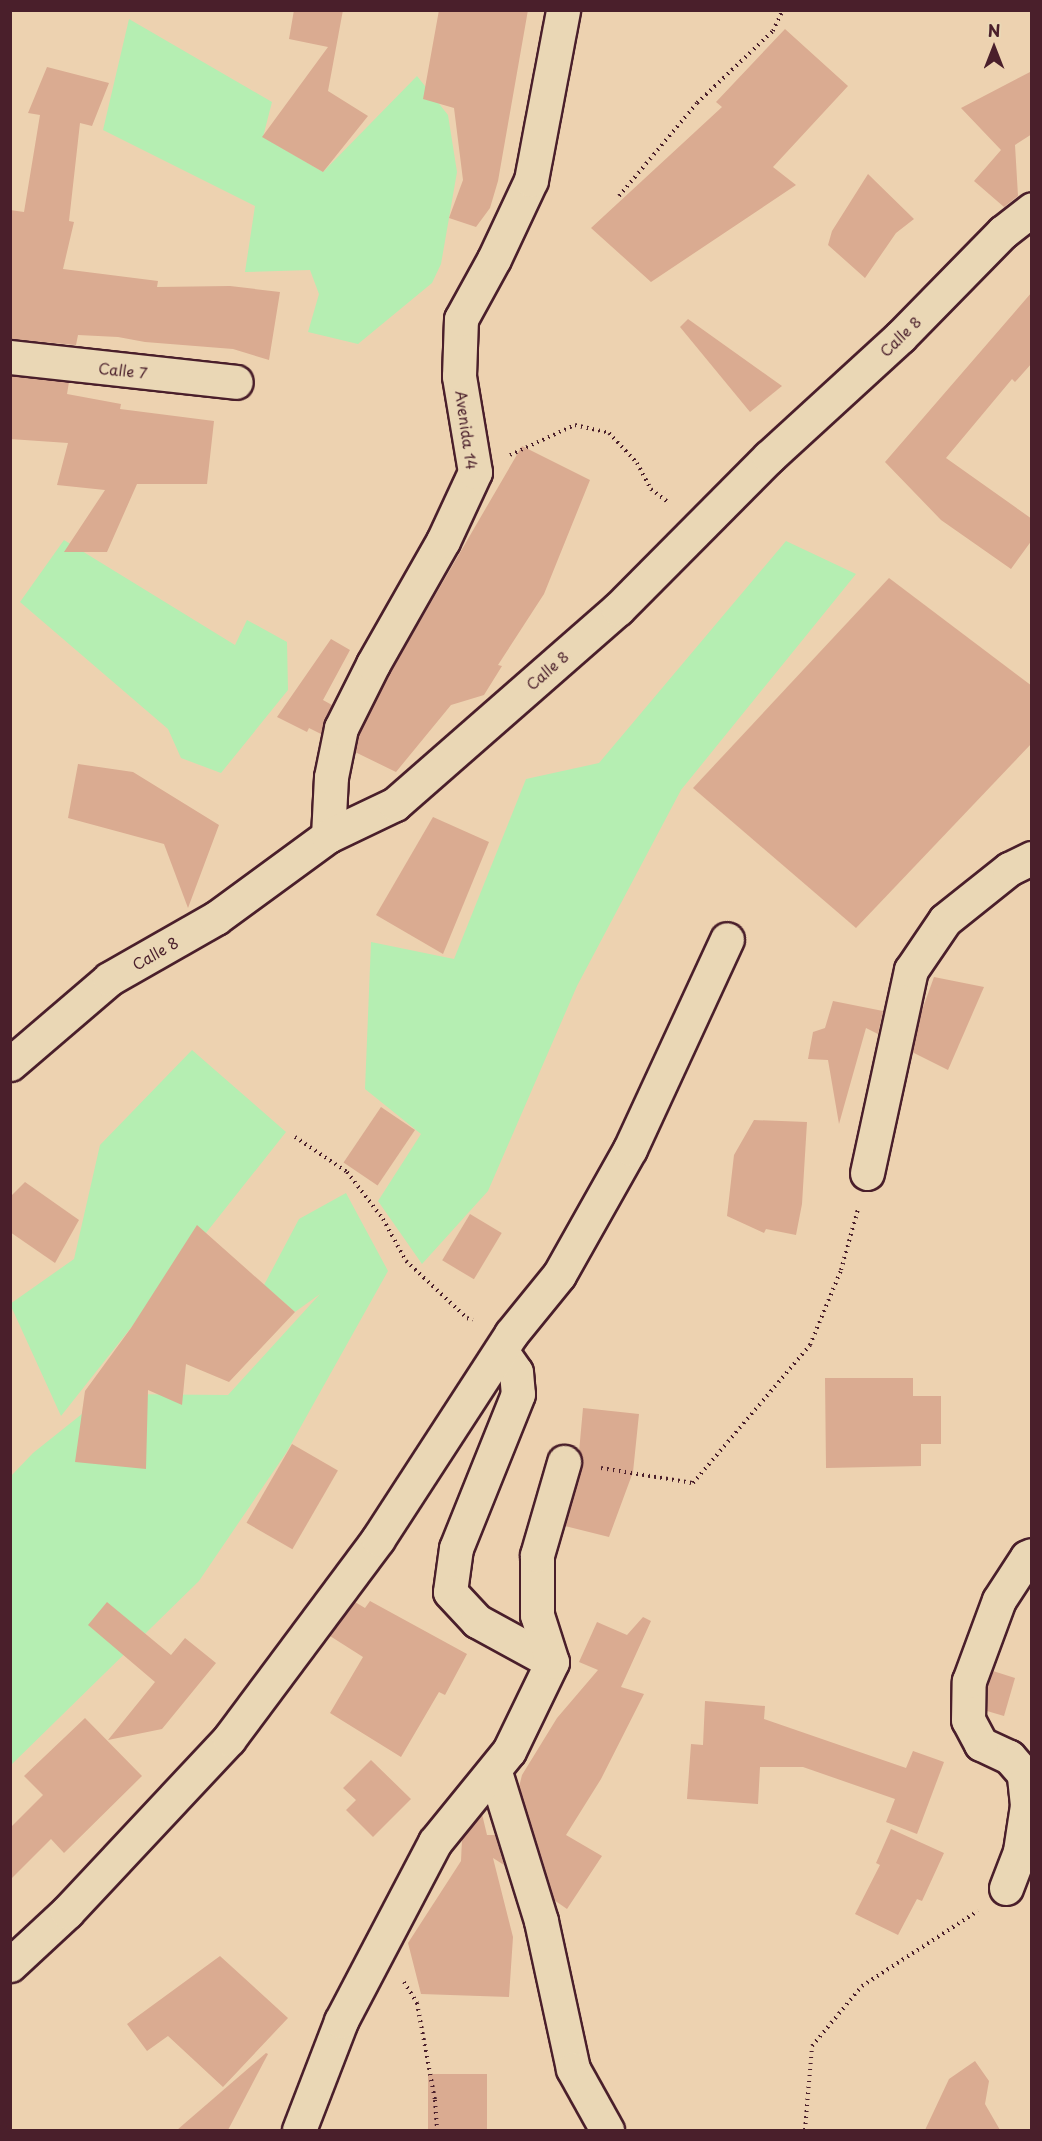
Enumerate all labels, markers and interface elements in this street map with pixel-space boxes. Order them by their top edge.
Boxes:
north arrow [964,18,1024,78]
text: N [988,18,1000,42]
street label: Calle 8 [875,312,925,360]
street label: Calle 7 [97,358,149,382]
street label: Avenida 14 [453,390,481,470]
street label: Calle 8 [522,647,572,693]
street label: Calle 8 [129,933,181,973]

